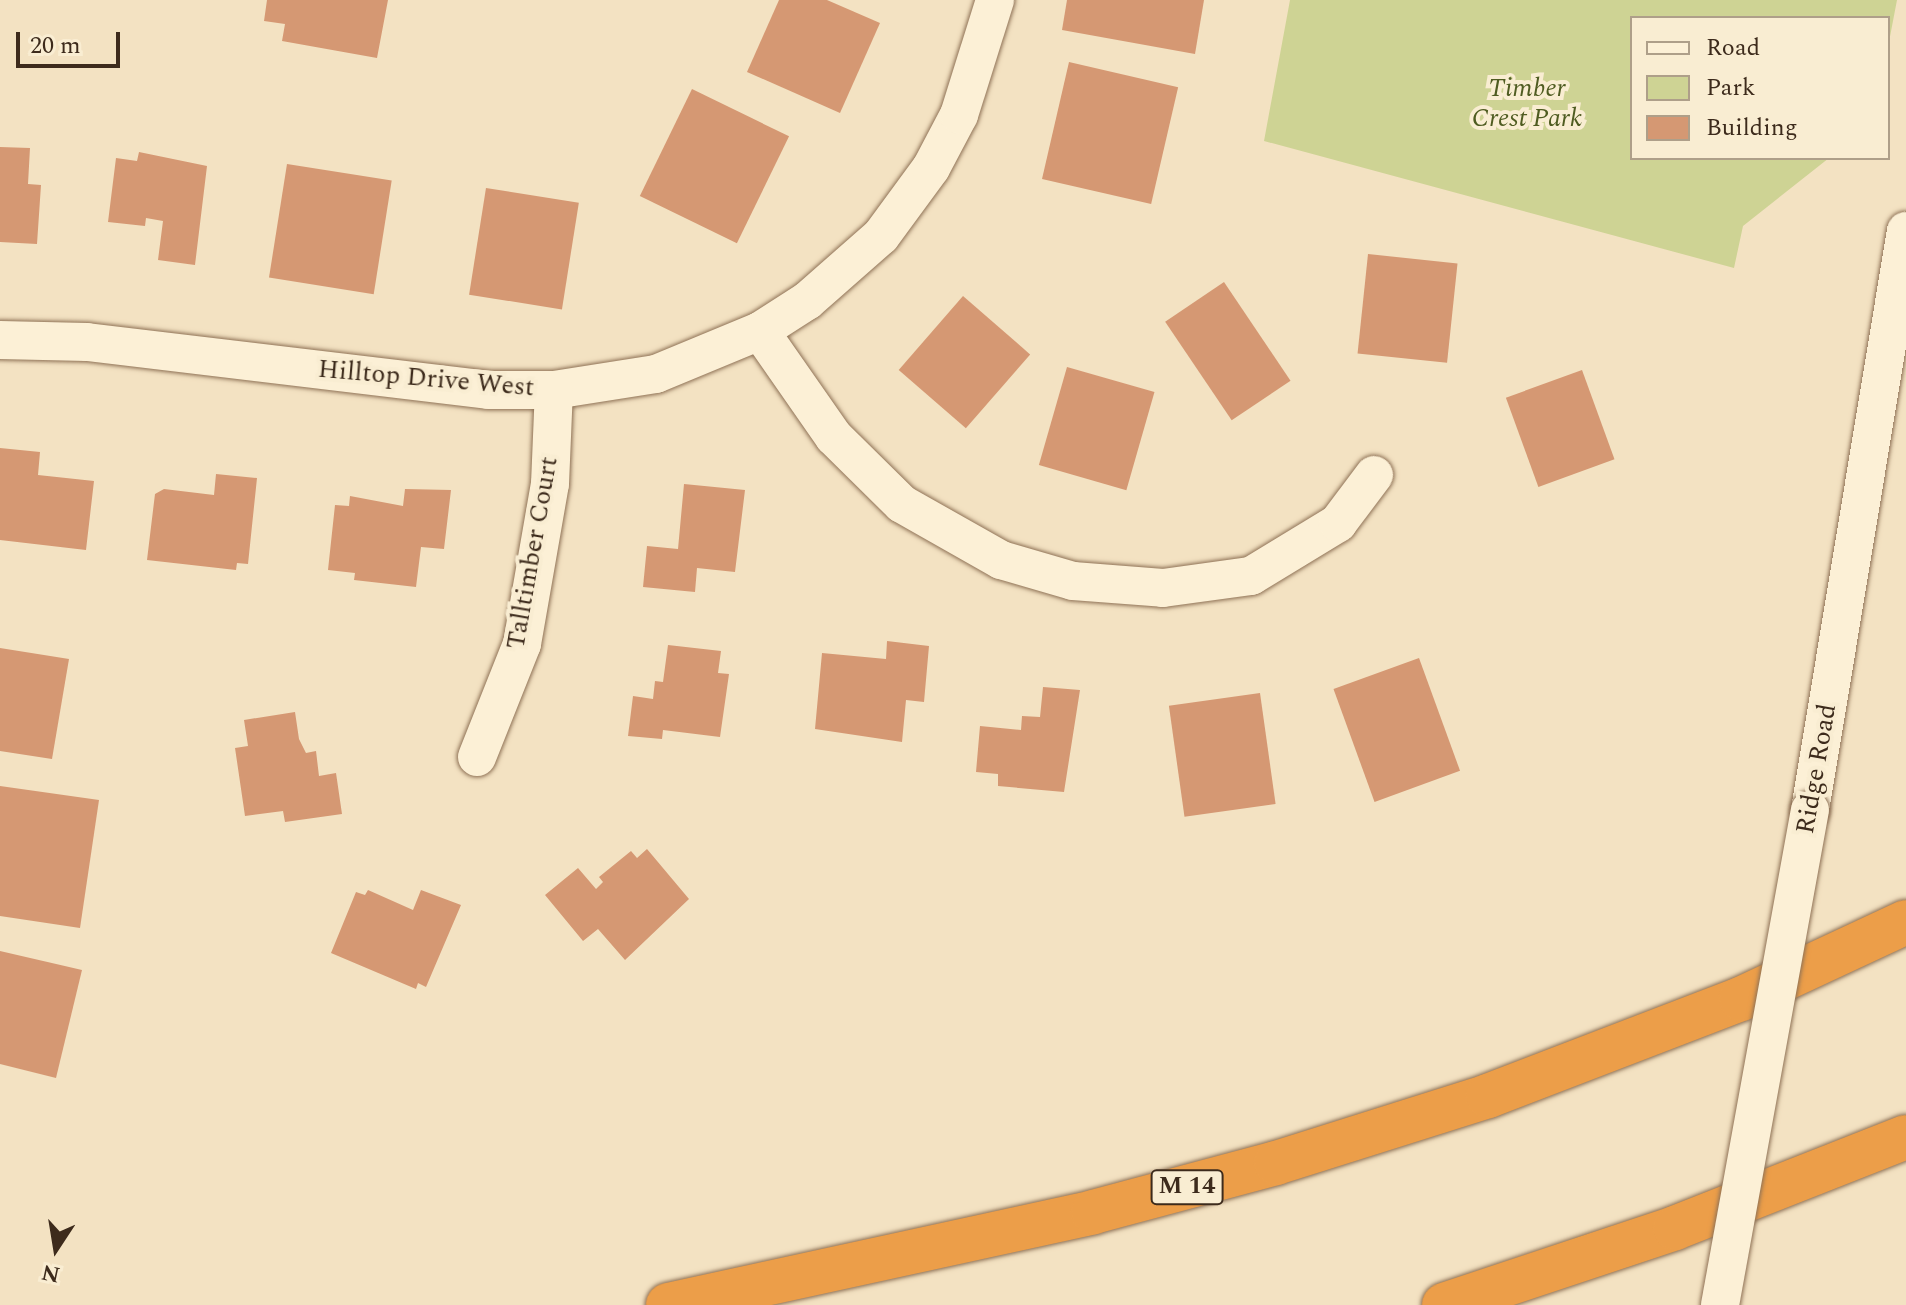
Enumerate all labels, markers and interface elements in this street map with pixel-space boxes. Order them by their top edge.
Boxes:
scale bar [20,16,124,66]
legend [1630,16,1890,160]
text: 20 m [30,28,81,64]
text: Road [1706,30,1760,66]
text: Park [1706,70,1756,106]
park label: Timber Crest Park [1472,73,1582,134]
text: Building [1706,110,1798,146]
street label: Hilltop Drive West [317,354,535,404]
street label: Talltimber Court [501,454,565,652]
street label: Ridge Road [1790,702,1844,836]
road number: M 14 [1149,1167,1225,1207]
north arrow [16,1209,96,1289]
text: N [39,1255,63,1291]

